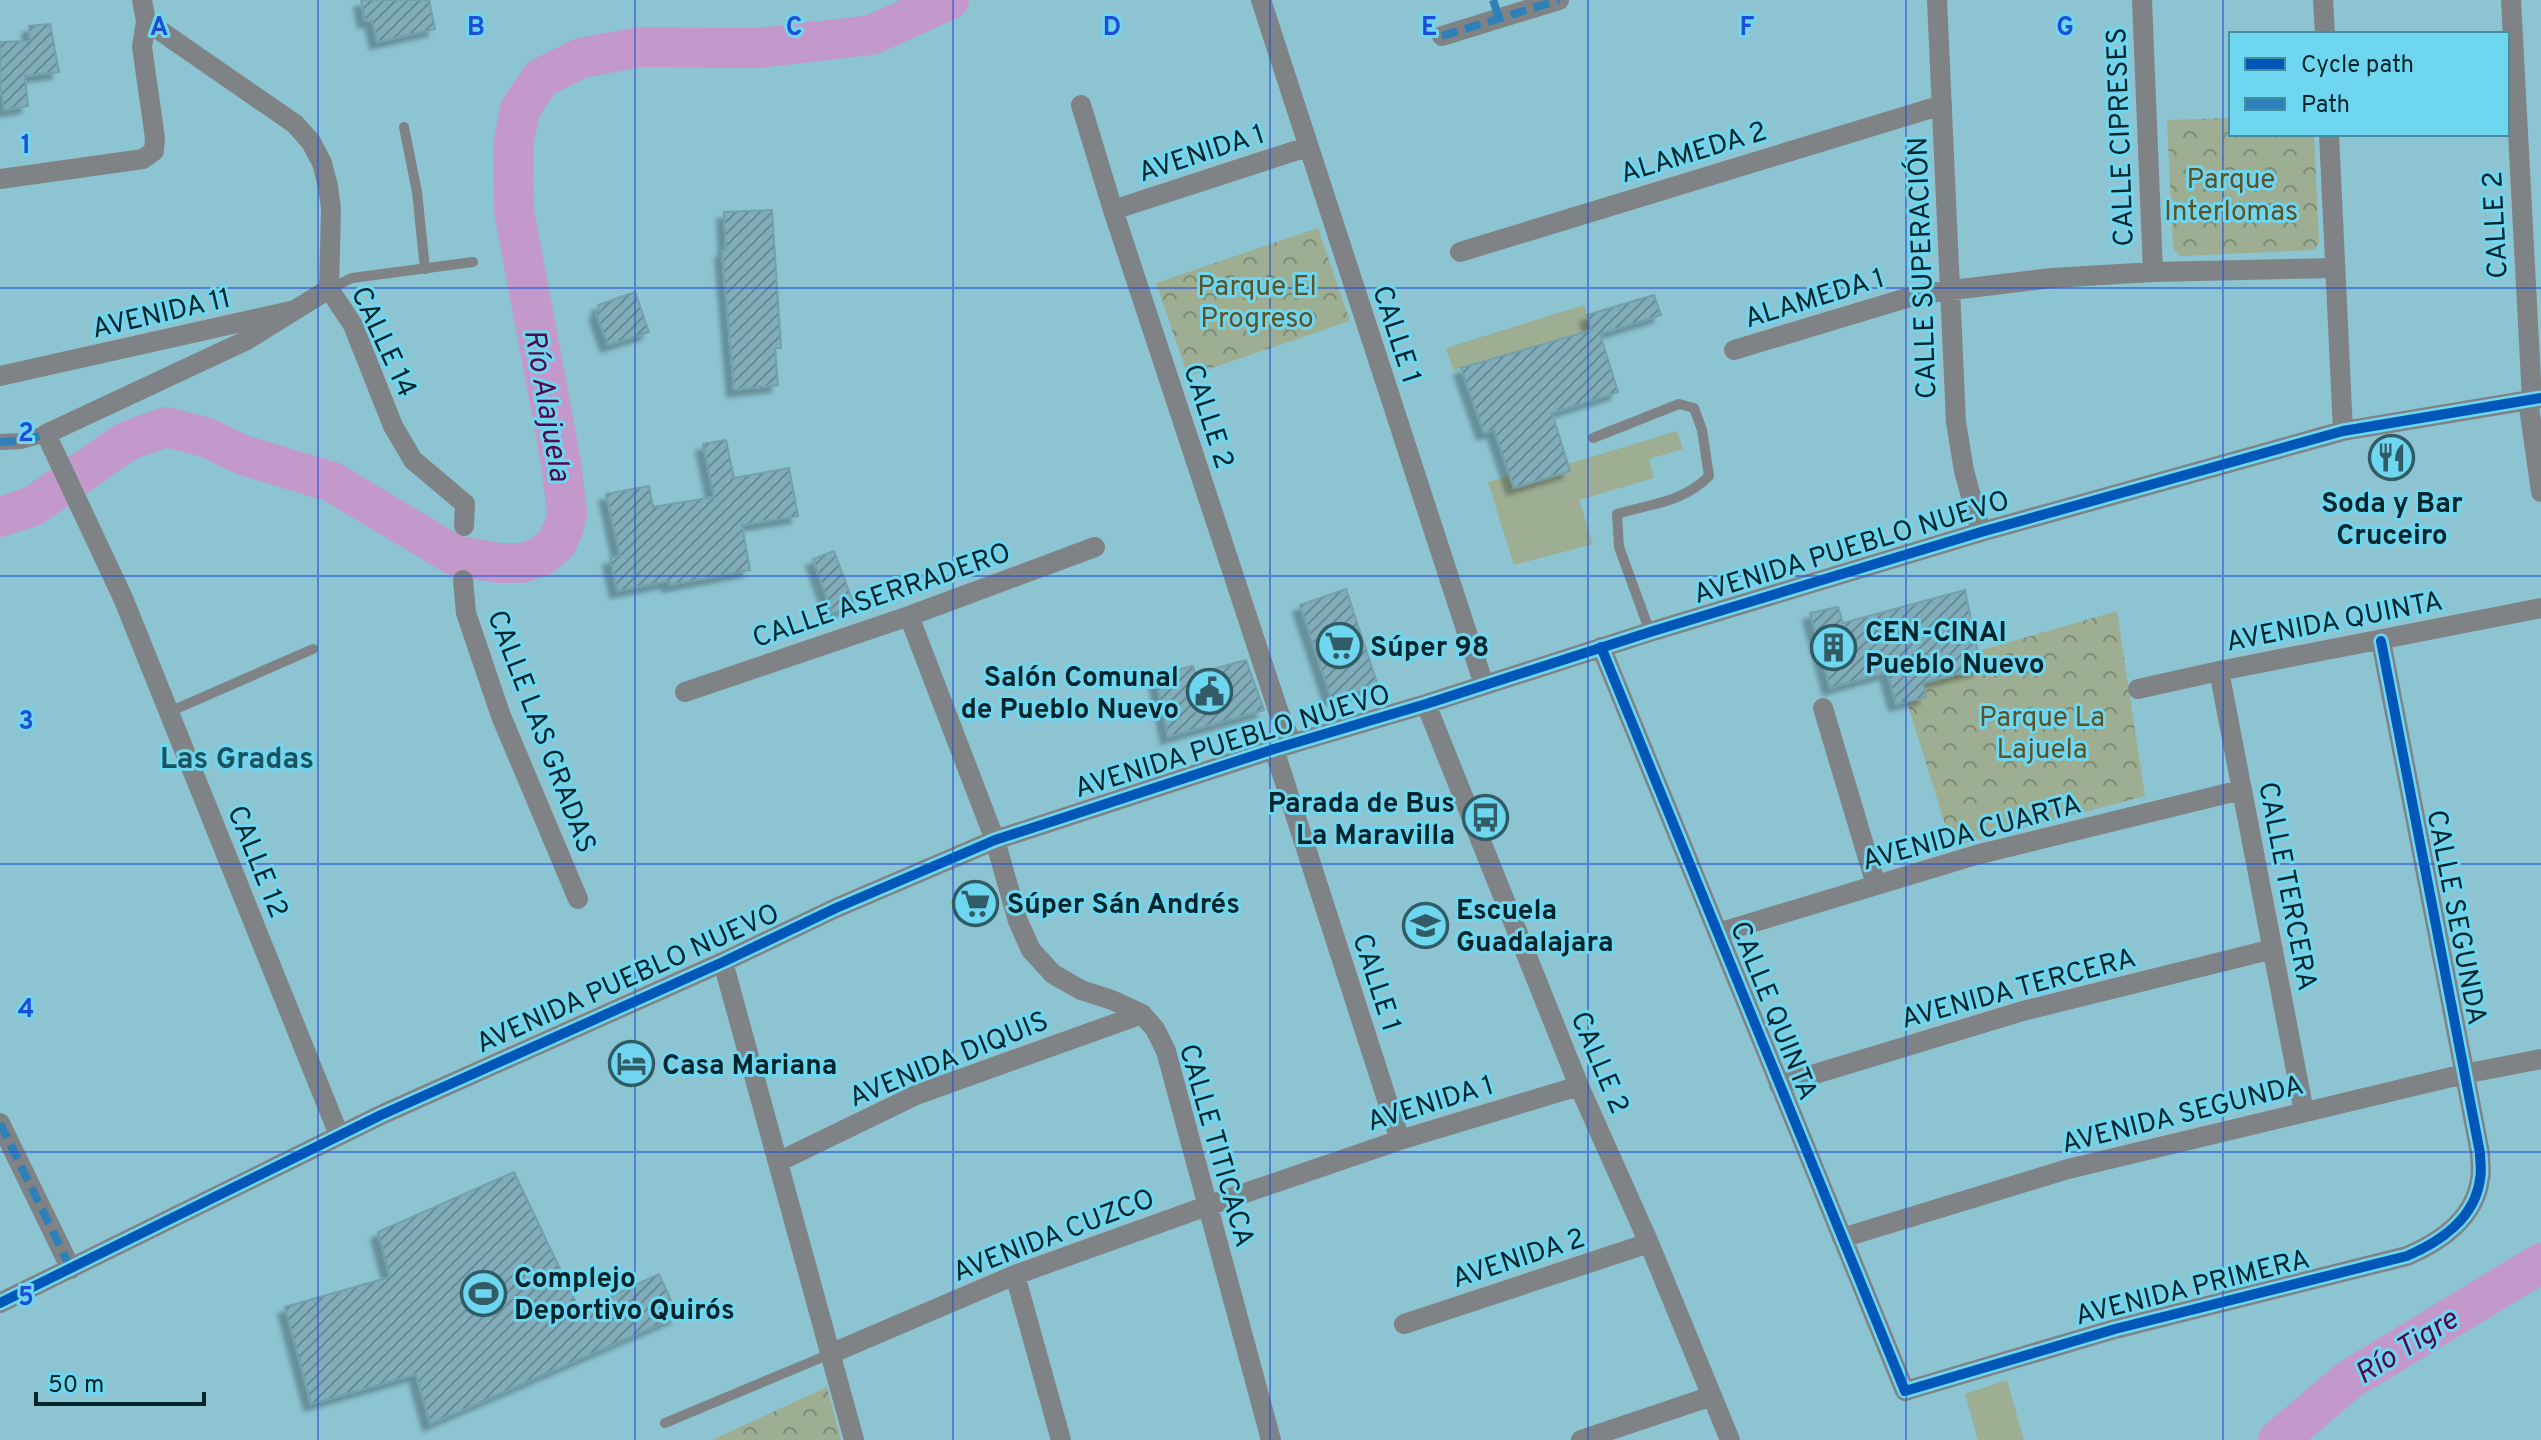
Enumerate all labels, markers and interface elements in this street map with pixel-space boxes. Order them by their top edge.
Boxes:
text: A [150,12,168,45]
text: B [467,12,485,45]
text: C [786,12,802,45]
text: D [1103,12,1121,45]
text: E [1421,12,1437,45]
text: F [1740,12,1755,45]
text: G [2056,12,2074,45]
street label: CALLE CIPRESES [2100,27,2144,247]
legend [2229,32,2509,136]
text: Cycle path [2301,51,2414,81]
text: Path [2301,91,2350,121]
street label: ALAMEDA 2 [1616,115,1772,193]
street label: AVENIDA 1 [1134,117,1270,192]
text: 1 [21,130,31,163]
street label: CALLE SUPERACIÓN [1899,136,1947,400]
park label: Parque Interlomas [2164,163,2298,231]
street label: CALLE 2 [2476,170,2518,280]
street label: ALAMEDA 1 [1740,261,1889,338]
park label: Parque El Progreso [1197,270,1317,338]
street label: AVENIDA 11 [89,281,235,348]
street label: CALLE 14 [341,281,424,403]
street label: CALLE 1 [1362,281,1428,389]
water label: Río Alajuela [514,326,577,485]
street label: CALLE 2 [1173,360,1241,474]
text: 2 [18,418,34,451]
restaurant icon: Soda y Bar Cruceiro [2368,433,2416,481]
street label: AVENIDA PUEBLO NUEVO [1690,484,2014,614]
place label: Soda y Bar Cruceiro [2321,487,2463,555]
street label: CALLE ASERRADERO [748,536,1016,658]
street label: AVENIDA QUINTA [2223,584,2446,662]
street label: CALLE LAS GRADAS [477,606,603,859]
place label: CEN-CINAI Pueblo Nuevo [1865,616,2045,684]
supermarket icon: Súper 98 [1315,622,1363,670]
building icon: CEN-CINAI Pueblo Nuevo [1810,623,1858,671]
place label: Súper 98 [1370,631,1489,667]
place label: Salón Comunal de Pueblo Nuevo [961,661,1179,729]
public building icon: Salón Comunal de Pueblo Nuevo [1186,668,1234,716]
street label: AVENIDA PUEBLO NUEVO [1071,678,1395,808]
park label: Parque La Lajuela [1979,701,2105,769]
text: 3 [18,706,34,739]
district label: Las Gradas [160,742,314,779]
street label: CALLE TERCERA [2248,779,2324,994]
place label: Parada de Bus La Maravilla [1268,787,1455,855]
street label: AVENIDA CUARTA [1858,787,2085,880]
bus stop icon: Parada de Bus La Maravilla [1462,794,1510,842]
street label: CALLE 12 [217,801,295,924]
street label: CALLE SEGUNDA [2417,807,2494,1028]
supermarket icon: Súper Sán Andrés [952,879,1000,927]
place label: Súper Sán Andrés [1007,888,1240,924]
place label: Escuela Guadalajara [1456,894,1614,962]
street label: AVENIDA PUEBLO NUEVO [471,896,786,1063]
school or university icon: Escuela Guadalajara [1401,901,1449,949]
street label: CALLE QUINTA [1720,916,1825,1106]
street label: CALLE 1 [1342,929,1408,1037]
street label: AVENIDA TERCERA [1897,941,2140,1039]
text: 4 [18,994,34,1027]
street label: AVENIDA DIQUIS [844,1004,1054,1117]
street label: CALLE 2 [1561,1007,1636,1120]
hotel icon: Casa Mariana [607,1040,655,1088]
street label: CALLE TITICACA [1169,1040,1261,1252]
place label: Casa Mariana [662,1049,837,1085]
street label: AVENIDA 1 [1363,1068,1499,1141]
street label: AVENIDA SEGUNDA [2058,1068,2308,1163]
street label: AVENIDA CUZCO [948,1182,1160,1292]
street label: AVENIDA 2 [1448,1221,1590,1298]
street label: AVENIDA PRIMERA [2072,1242,2314,1335]
place label: Complejo Deportivo Quirós [514,1262,735,1330]
sports icon: Complejo Deportivo Quirós [459,1269,507,1317]
text: 5 [18,1282,34,1315]
water label: Río Tigre [2349,1302,2466,1394]
scale bar [36,1356,204,1406]
text: 50 m [48,1371,104,1401]

